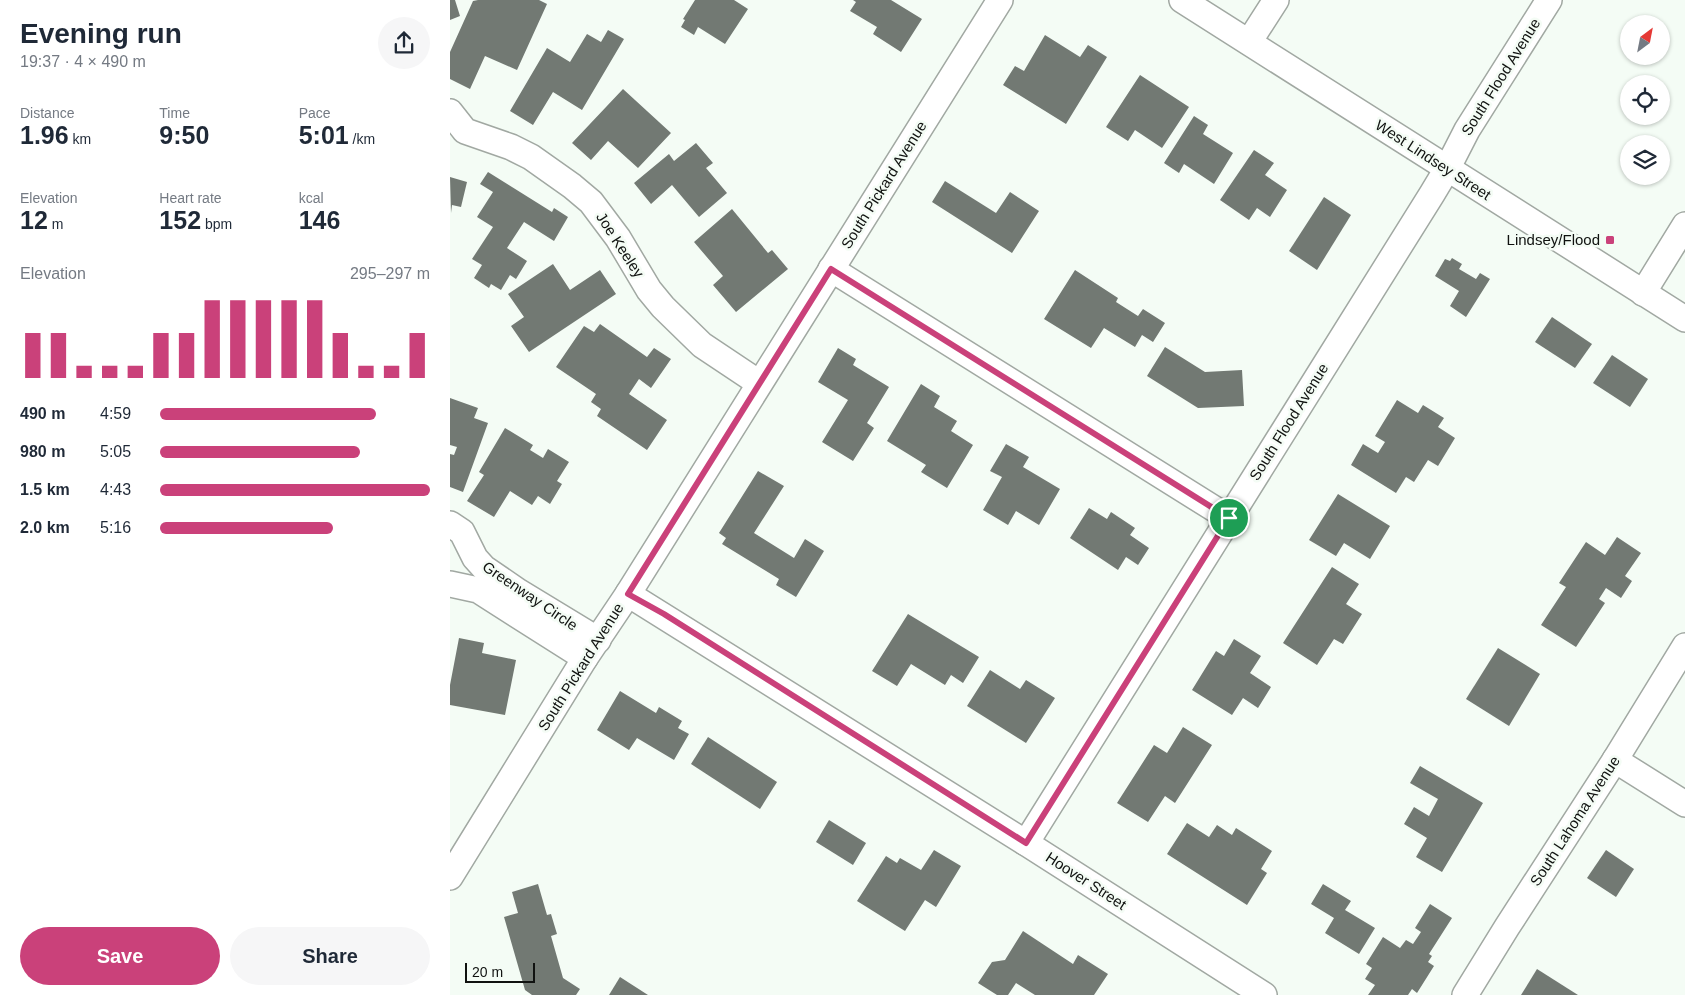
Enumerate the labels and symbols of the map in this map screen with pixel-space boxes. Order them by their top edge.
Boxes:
street label: South Flood Avenue [1458,15,1544,138]
north arrow [1620,15,1670,65]
street label: West Lindsey Street [1372,116,1495,204]
street label: South Pickard Avenue [837,118,930,252]
street label: Joe Keeley [593,209,648,281]
place label: Lindsey/Flood [1507,231,1600,248]
marker: Lindsey/Flood [1604,234,1616,246]
street label: South Flood Avenue [1246,360,1332,483]
pin [1208,497,1250,539]
street label: Greenway Circle [480,558,581,634]
street label: South Pickard Avenue [534,600,627,734]
street label: South Lahoma Avenue [1526,753,1623,889]
street label: Hoover Street [1043,848,1130,913]
scale bar [465,960,535,983]

